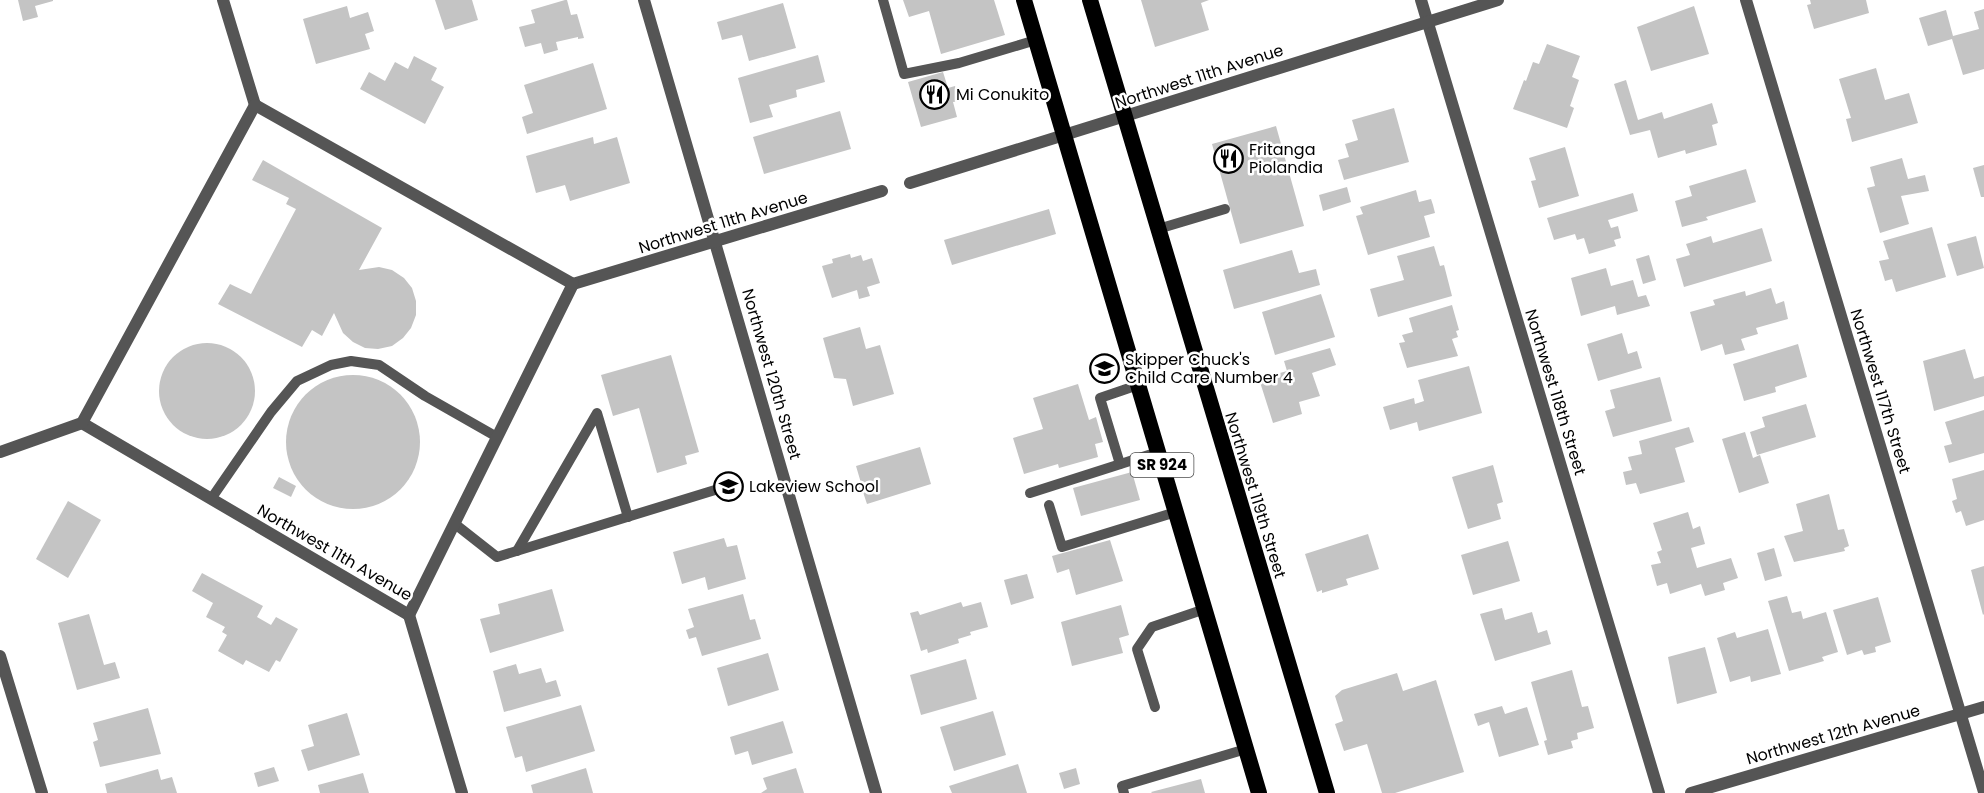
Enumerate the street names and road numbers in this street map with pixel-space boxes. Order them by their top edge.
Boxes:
street label: Northwest 11th Avenue [1112,38,1286,115]
street label: Northwest 11th Avenue [636,186,811,259]
street label: Northwest 120th Street [736,286,807,462]
street label: Northwest 118th Street [1519,306,1592,478]
street label: Northwest 117th Street [1845,306,1917,477]
street label: Northwest 119th Street [1219,409,1292,581]
road number: SR 924 [1130,453,1194,477]
street label: Northwest 11th Avenue [253,499,417,606]
street label: Northwest 12th Avenue [1744,699,1923,770]

